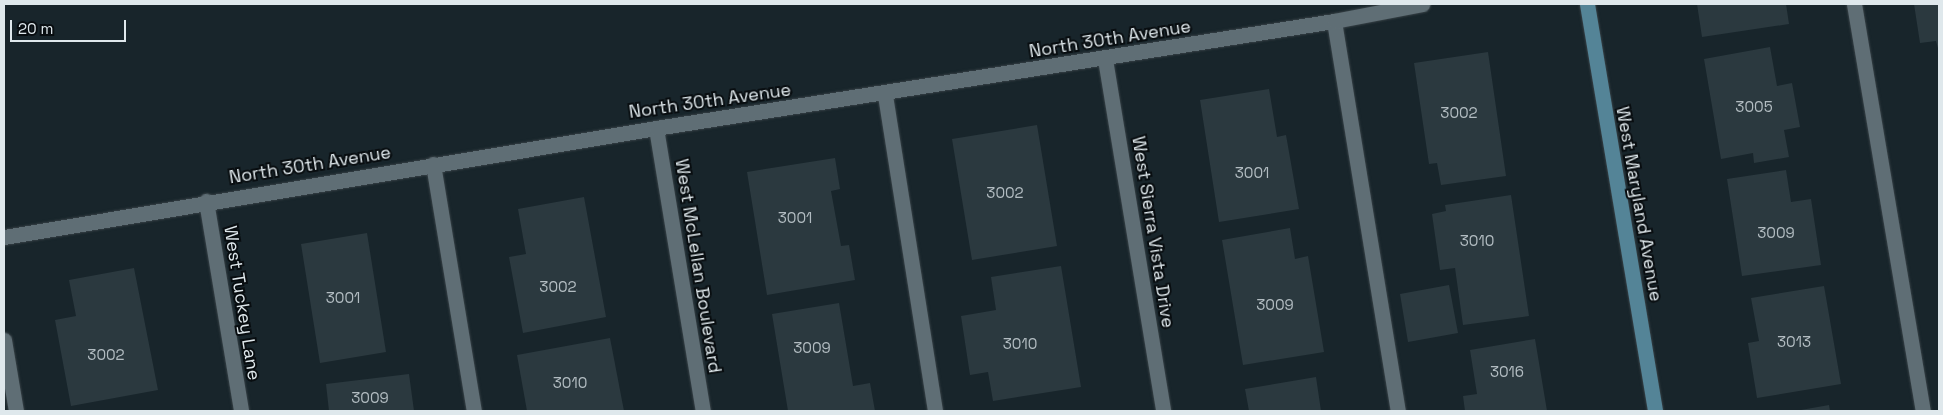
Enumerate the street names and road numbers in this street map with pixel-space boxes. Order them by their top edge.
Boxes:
street label: North 30th Avenue [1027,16,1193,62]
street label: North 30th Avenue [627,79,793,123]
street label: West Maryland Avenue [1611,105,1667,303]
street label: West Sierra Vista Drive [1127,135,1179,329]
street label: North 30th Avenue [227,142,393,188]
street label: West McLellan Boulevard [670,157,726,375]
street label: West Tuckey Lane [219,224,265,382]

